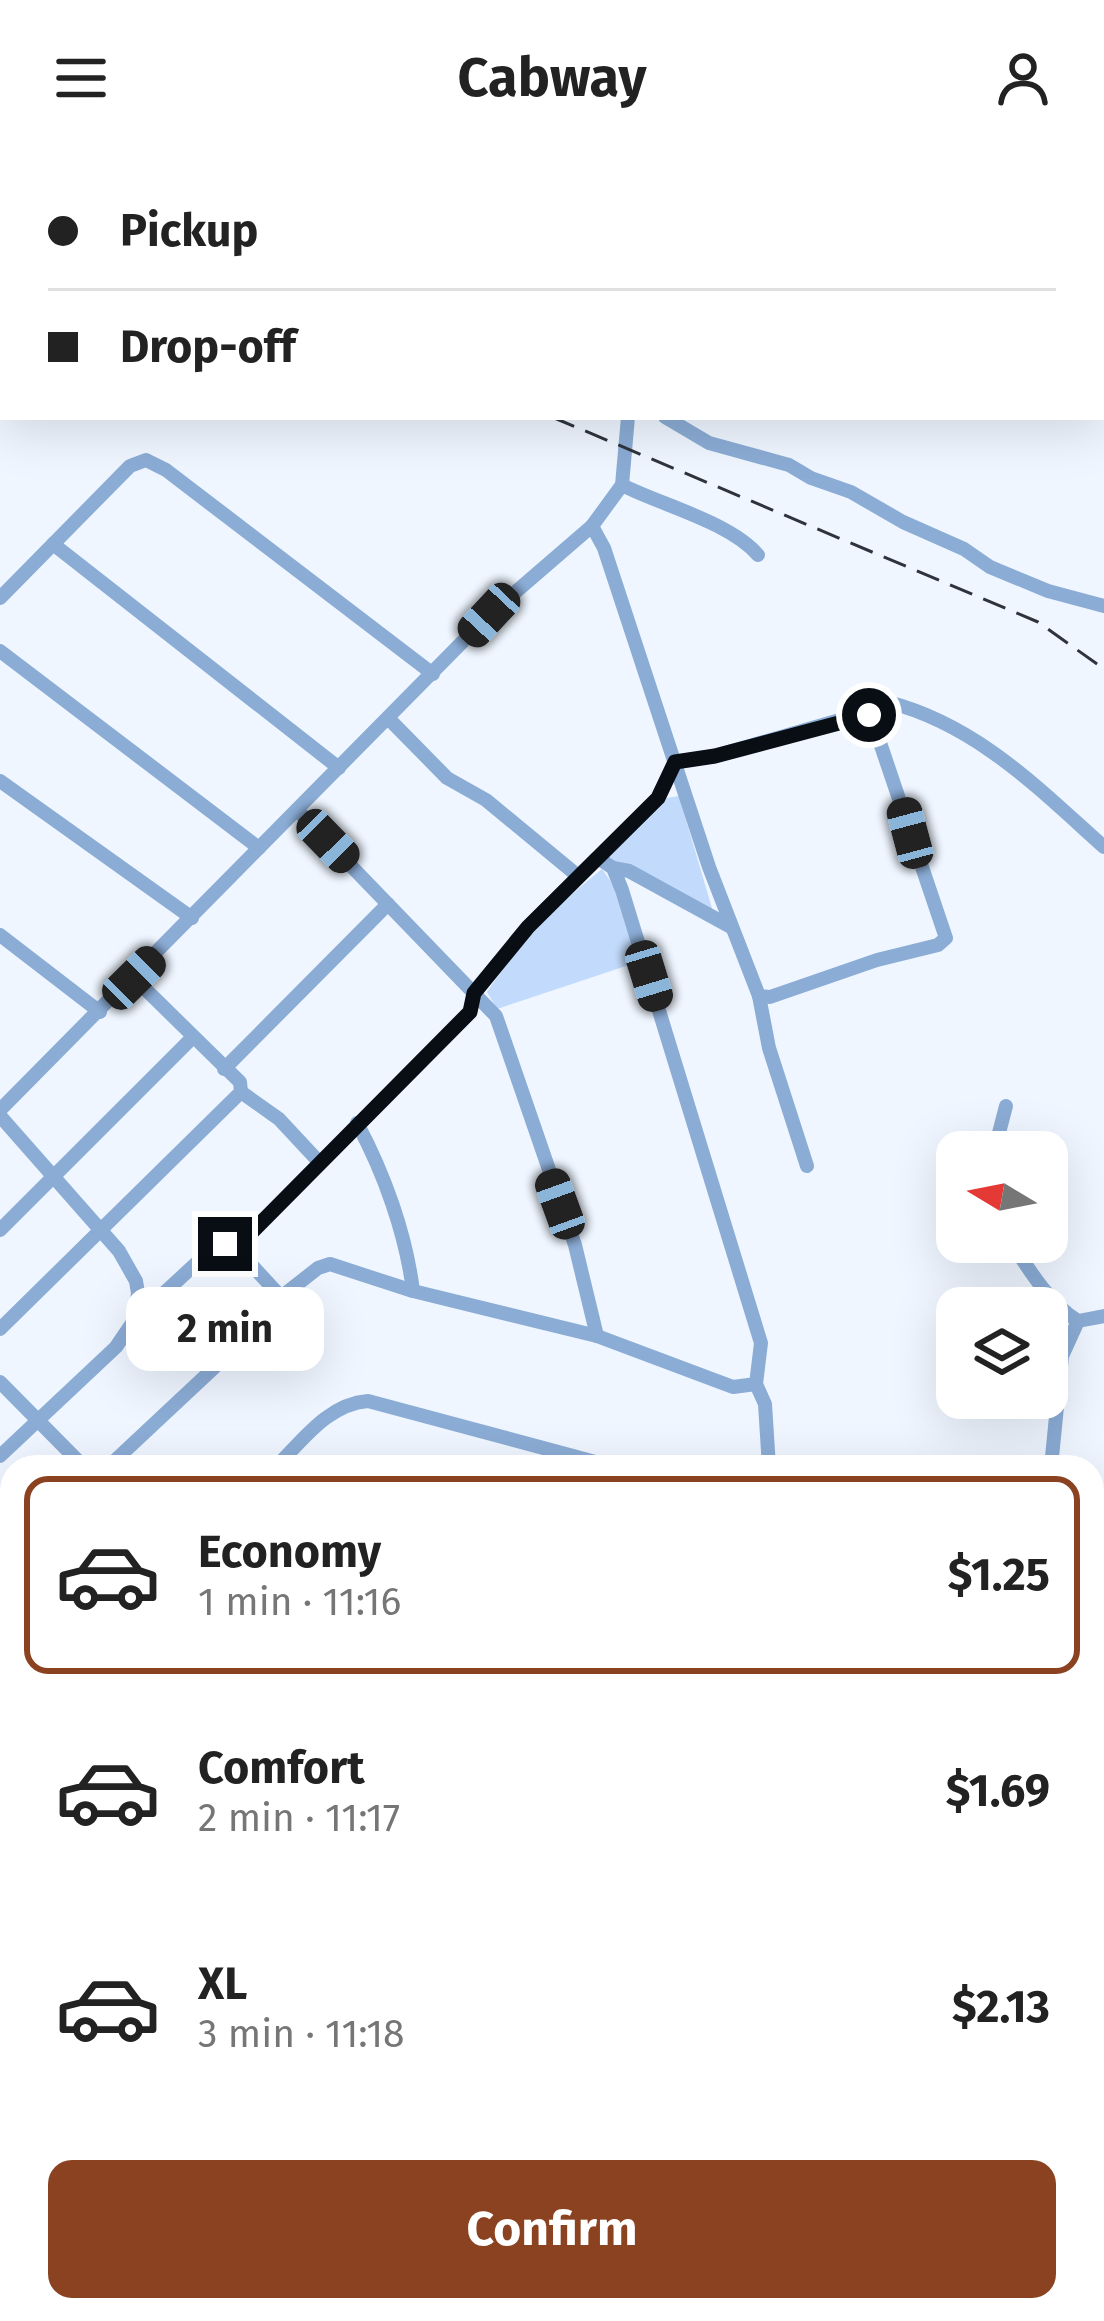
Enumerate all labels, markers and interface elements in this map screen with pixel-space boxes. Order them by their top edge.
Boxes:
icon: menu [48,45,114,111]
icon: person [990,45,1056,111]
text: Cabway [458,46,646,110]
text: Pickup [120,204,258,258]
text: Drop-off [120,320,296,374]
car [451,576,527,654]
route start [842,688,896,742]
car [883,794,937,872]
car [290,803,366,879]
car [621,936,677,1016]
car [96,940,172,1016]
north arrow [936,1131,1068,1263]
map controls [936,1131,1068,1419]
car [531,1164,589,1244]
route end [198,1217,252,1271]
callout: 2 min [126,1286,324,1370]
button: layers [936,1287,1068,1419]
text: 2 min [177,1306,273,1352]
icon: car [54,1521,162,1629]
text: Economy [198,1525,381,1579]
text: $1.25 [948,1548,1050,1602]
text: 1 min · 11:16 [198,1579,401,1625]
icon: car [54,1737,162,1845]
text: Comfort [198,1741,365,1795]
text: $1.69 [946,1764,1050,1818]
text: 2 min · 11:17 [198,1795,400,1841]
icon: car [54,1953,162,2061]
text: XL [198,1957,247,2011]
text: $2.13 [952,1980,1050,2034]
text: 3 min · 11:18 [198,2011,405,2057]
button: Confirm [48,2160,1056,2298]

